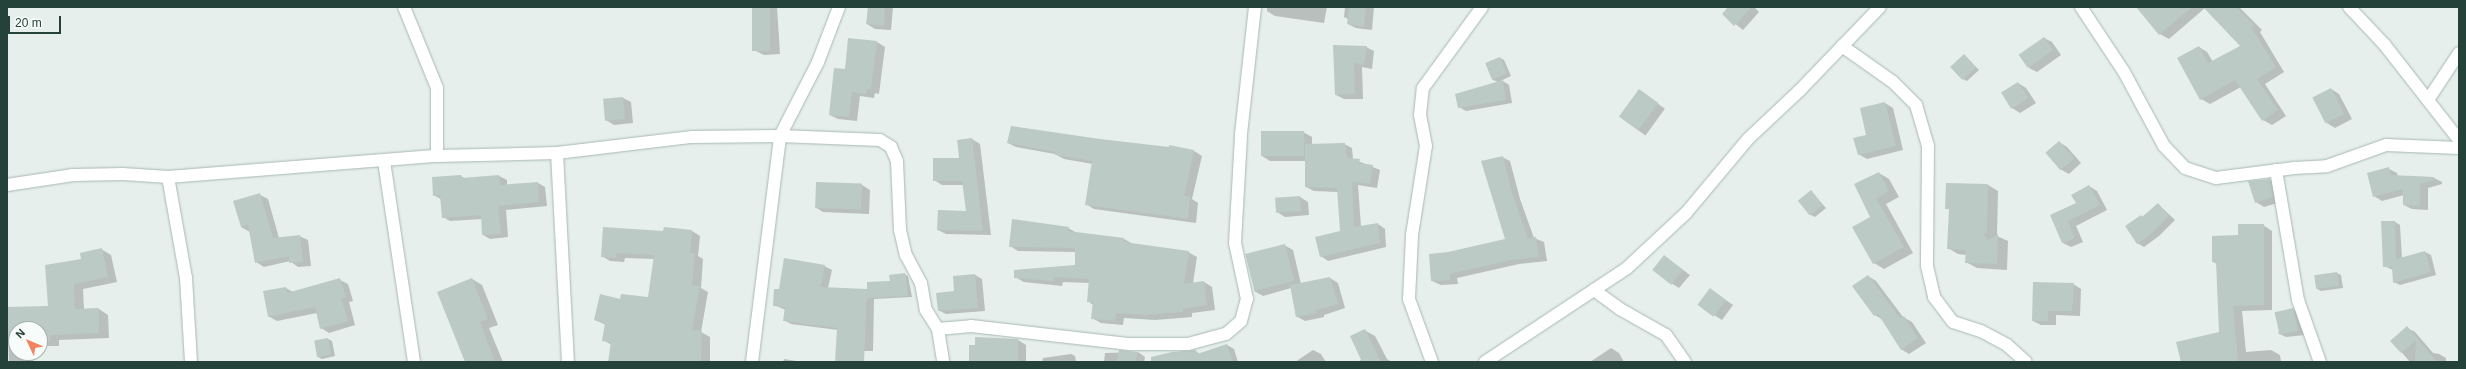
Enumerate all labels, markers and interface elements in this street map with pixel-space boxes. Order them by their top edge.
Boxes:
scale bar [10,8,63,34]
text: 20 m [15,16,42,30]
north arrow [8,321,48,361]
text: N [13,326,27,340]

